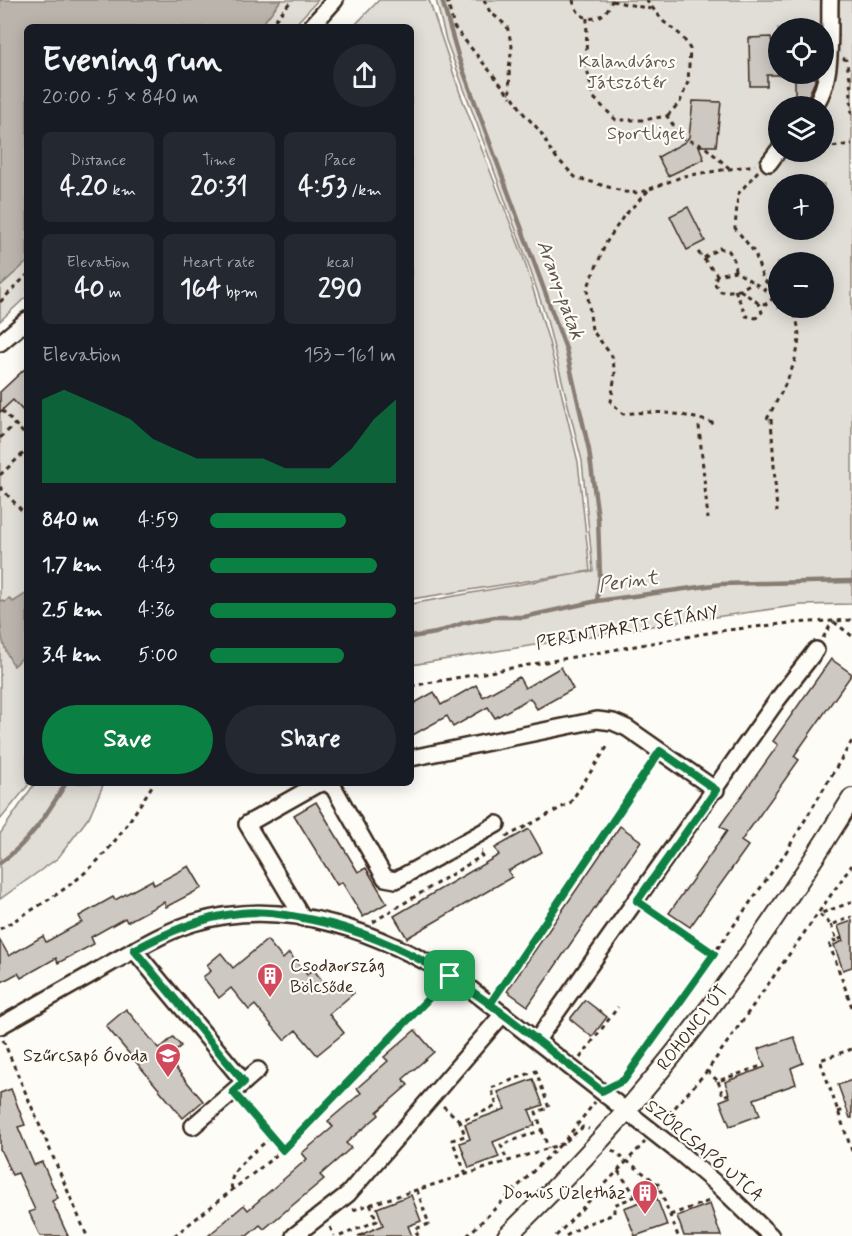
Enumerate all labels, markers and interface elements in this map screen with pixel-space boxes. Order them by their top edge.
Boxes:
map controls [768,18,834,318]
button: locate [768,18,834,84]
text: Evening run [42,39,222,83]
button: share [333,44,396,107]
park label: Kalandváros Játszótér [579,50,676,95]
text: 20:00 · 5 × 840 m [42,84,198,111]
button: layers [768,96,834,162]
park label: Sportliget [607,122,685,146]
text: Distance [70,150,126,171]
text: Time [202,150,236,171]
text: Pace [324,150,356,171]
text: 4.20 [60,171,108,205]
text: 20:31 [190,171,248,205]
text: 4:53 [298,171,347,205]
button: + [768,174,834,240]
text: km [108,180,136,201]
text: /km [347,180,382,201]
water label: Arany-patak [530,237,590,344]
text: Elevation [67,252,130,273]
text: Heart rate [183,252,255,273]
text: kcal [327,252,353,273]
button: − [768,252,834,318]
text: 40 [74,273,104,307]
text: 164 [180,273,221,307]
text: 290 [318,273,362,307]
text: m [104,282,122,303]
text: bpm [221,282,258,303]
text: Elevation [42,342,121,369]
text: 153–161 m [304,342,396,369]
text: 840 m [42,507,99,534]
text: 4:59 [138,507,179,534]
text: 1.7 km [42,552,102,579]
text: 4:43 [138,552,175,579]
water label: Perint [596,564,661,600]
text: 2.5 km [42,597,103,624]
text: 4:36 [138,597,175,624]
street label: PERINTPARTI SÉTÁNY [534,600,720,656]
text: 3.4 km [42,642,101,669]
text: 5:00 [138,642,178,669]
button: Save [42,705,213,774]
button: Share [225,705,396,774]
pin [424,950,475,1001]
place label: Csodaország Bölcsőde [290,954,385,999]
icon: arrive [433,959,466,992]
building icon: Csodaország Bölcsőde [255,961,285,999]
street label: ROHONCI ÚT [652,980,734,1076]
school or university icon: Szűrcsapó Óvoda [153,1041,183,1079]
place label: Szűrcsapó Óvoda [23,1044,148,1068]
street label: SZŰRCSAPÓ UTCA [640,1094,768,1208]
building icon: Domus Üzletház [630,1178,660,1216]
place label: Domus Üzletház [502,1181,626,1205]

